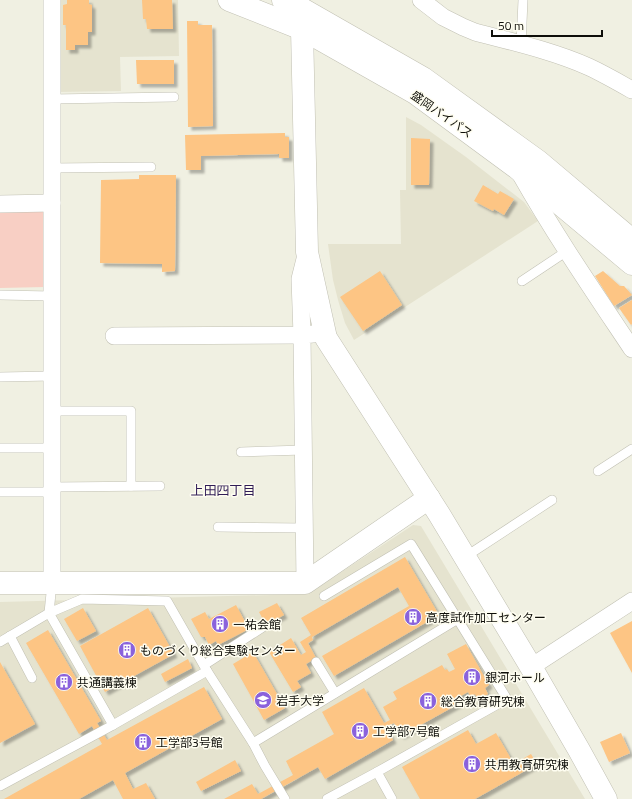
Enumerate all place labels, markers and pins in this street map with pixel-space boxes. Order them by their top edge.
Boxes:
building icon: 高度試作加工センター [403,607,423,627]
place label: 高度試作加工センター [426,608,546,627]
building icon: 一祐会館 [210,614,230,634]
place label: 一祐会館 [233,615,281,634]
building icon: ものづくり総合実験センター [117,640,137,660]
place label: ものづくり総合実験センター [140,641,296,660]
building icon: 銀河ホール [462,667,482,687]
place label: 銀河ホール [485,668,545,687]
building icon: 共通講義棟 [54,672,74,692]
place label: 共通講義棟 [77,673,137,692]
school or university icon: 岩手大学 [253,690,273,710]
place label: 岩手大学 [276,691,324,710]
building icon: 総合教育研究棟 [418,691,438,711]
place label: 総合教育研究棟 [441,692,525,711]
building icon: 工学部7号館 [350,721,370,741]
place label: 工学部7号館 [373,722,440,741]
building icon: 工学部3号館 [133,732,153,752]
place label: 工学部3号館 [156,733,223,752]
building icon: 共用教育研究棟 [462,754,482,774]
place label: 共用教育研究棟 [485,755,569,774]

